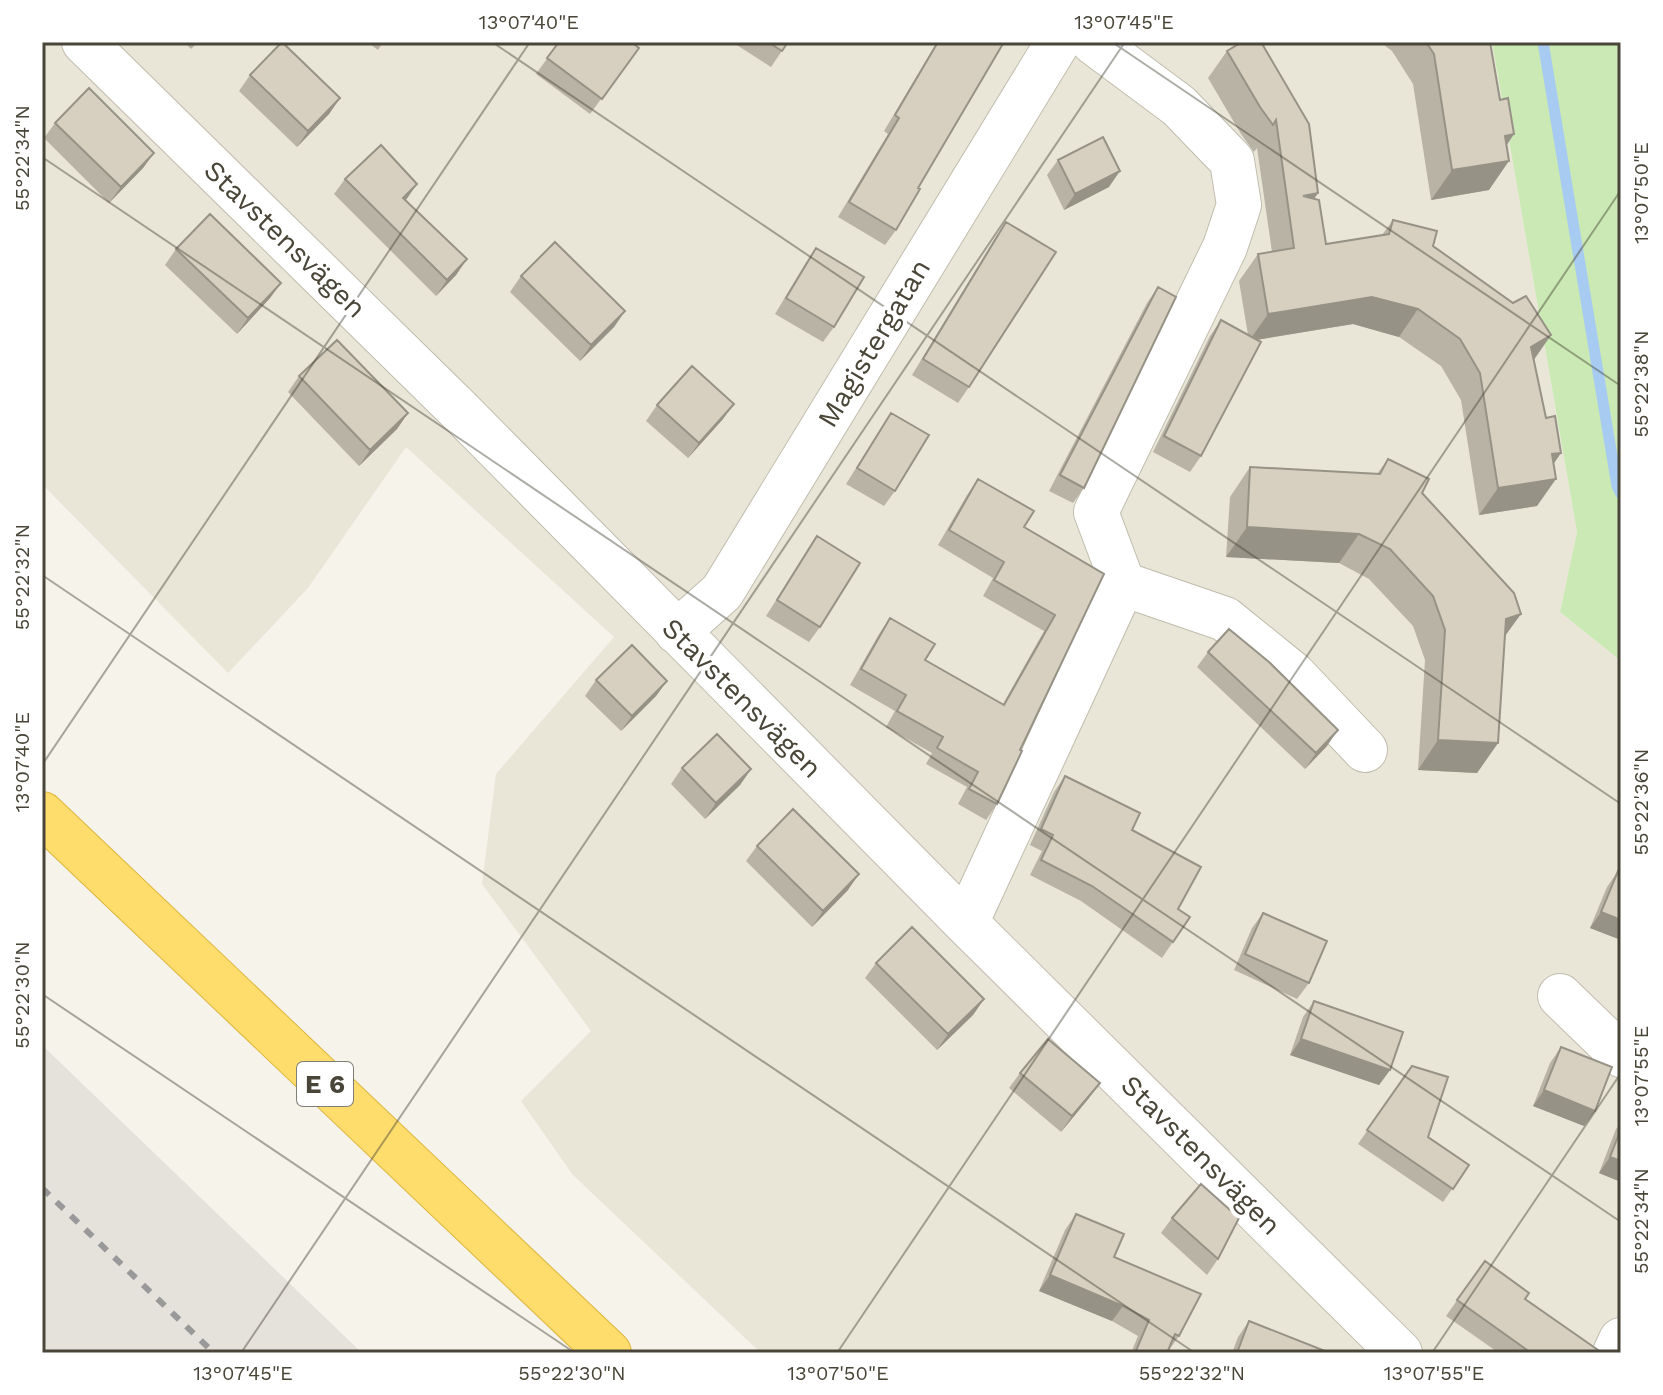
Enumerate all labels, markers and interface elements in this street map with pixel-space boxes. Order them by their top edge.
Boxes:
text: 13°07'40"E [479,10,579,34]
text: 13°07'45"E [1074,10,1174,34]
text: 55°22'34"N [10,105,34,211]
text: 13°07'50"E [1629,142,1653,244]
street label: Stavstensvägen [197,153,373,325]
street label: Magistergatan [811,253,937,433]
text: 55°22'38"N [1629,330,1653,438]
text: 55°22'32"N [10,524,34,630]
street label: Stavstensvägen [655,611,829,785]
text: 13°07'40"E [10,712,34,812]
text: 55°22'36"N [1629,748,1653,856]
text: 55°22'30"N [10,941,34,1049]
text: 13°07'55"E [1629,1026,1653,1126]
road number: E 6 [297,1062,353,1106]
street label: Stavstensvägen [1114,1068,1288,1242]
text: 55°22'34"N [1629,1168,1653,1274]
text: 13°07'45"E [193,1361,293,1385]
text: 55°22'30"N [518,1361,626,1385]
text: 13°07'50"E [787,1361,889,1385]
text: 55°22'32"N [1139,1361,1245,1385]
text: 13°07'55"E [1384,1361,1484,1385]

